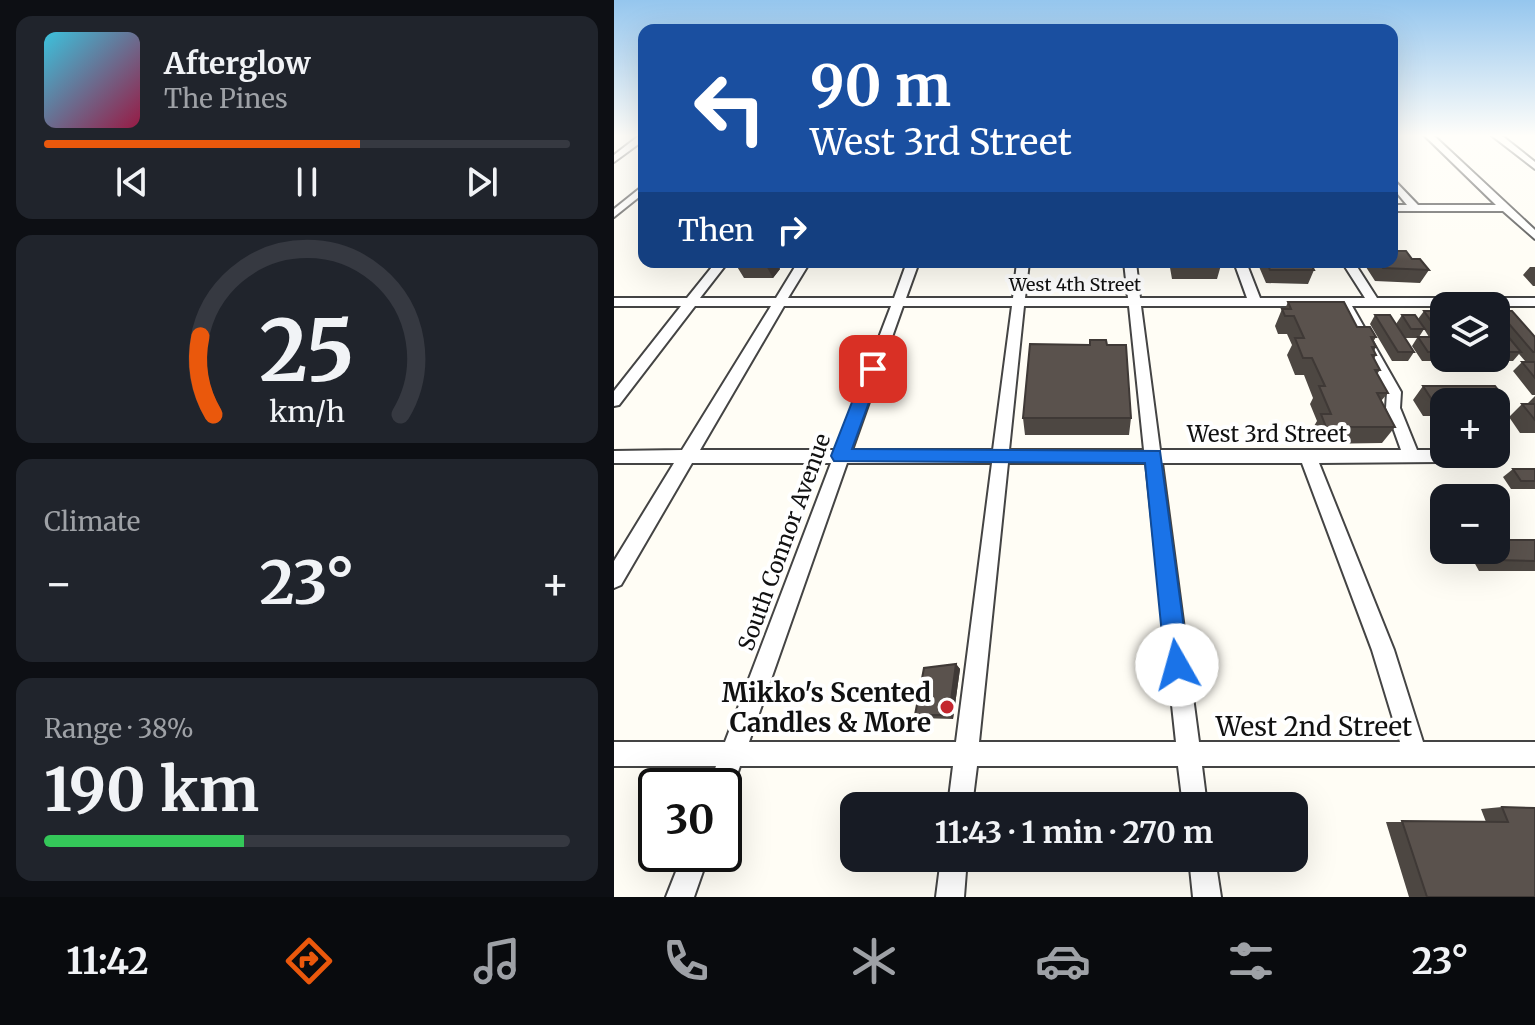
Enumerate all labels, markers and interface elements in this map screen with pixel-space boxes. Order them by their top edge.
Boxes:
text: Afterglow [164,44,311,82]
text: 90 m [810,51,951,121]
icon: left [678,56,782,160]
text: The Pines [164,82,288,115]
text: West 3rd Street [810,120,1072,165]
icon: previous [110,160,154,204]
icon: pause [285,160,329,204]
icon: next [460,160,504,204]
icon: right [770,208,814,252]
text: Then [678,211,754,249]
street label: West 4th Street [1008,273,1141,296]
map controls [1430,292,1510,564]
button: layers [1430,292,1510,372]
text: 25 [259,299,355,404]
pin [839,335,907,403]
icon: arrive [851,347,895,391]
button: + [1430,388,1510,468]
text: km/h [269,394,345,430]
street label: West 3rd Street [1186,420,1347,448]
street label: South Connor Avenue [732,430,836,654]
button: − [1430,484,1510,564]
text: Climate [44,505,140,538]
text: 23° [259,545,355,620]
text: − [44,556,73,611]
text: + [541,556,570,611]
position arrow [1135,623,1219,707]
place label: Mikko's Scented Candles & More [722,676,931,739]
marker: Mikko's Scented Candles & More [938,698,956,716]
street label: West 2nd Street [1215,710,1412,743]
text: Range · 38% [44,712,194,745]
text: 190 km [44,752,259,827]
speed limit sign: 30 [638,768,742,872]
text: 11:43 · 1 min · 270 m [935,813,1213,851]
icon: directions [281,933,337,989]
icon: music [469,933,525,989]
icon: phone [658,933,714,989]
icon: climate [846,933,902,989]
icon: car [1035,933,1091,989]
icon: filters [1223,933,1279,989]
text: 11:42 [66,939,149,984]
text: 23° [1412,939,1469,984]

